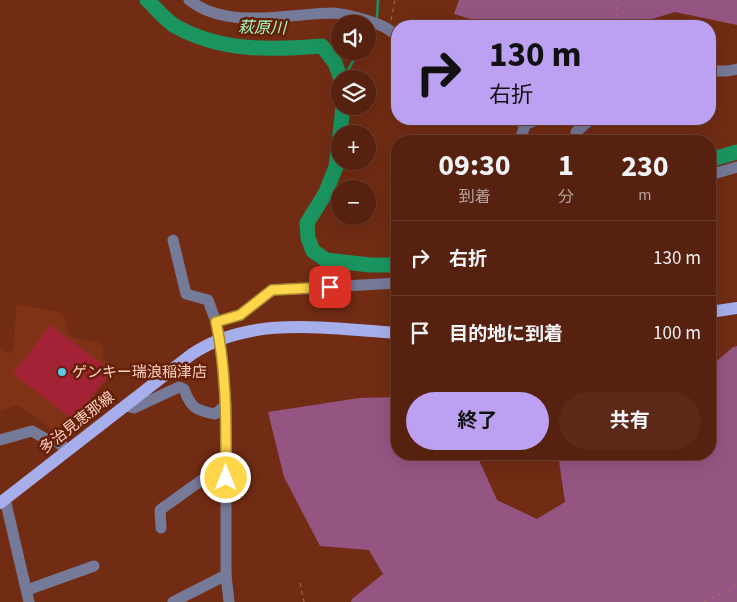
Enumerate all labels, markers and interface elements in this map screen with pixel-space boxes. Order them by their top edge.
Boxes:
map controls [331,15,376,225]
button: sound [331,15,376,60]
water label: 萩原川 [238,17,288,39]
text: 130 m [489,30,581,80]
icon: right [406,40,471,105]
button: layers [331,70,376,115]
text: 右折 [489,79,533,111]
button: + [331,125,376,170]
text: 09:30 [438,144,511,187]
text: 1 [558,144,574,187]
text: 230 [621,145,669,188]
button: − [331,180,376,225]
text: m [638,184,652,206]
text: 到着 [458,186,490,208]
text: 分 [558,186,574,208]
icon: right [406,244,434,272]
text: 130 m [653,245,701,272]
text: 右折 [449,246,487,273]
pin [309,266,351,308]
icon: arrive [316,273,344,301]
icon: arrive [406,319,434,347]
text: 100 m [653,320,701,347]
text: 目的地に到着 [449,321,563,348]
place label: ゲンキー瑞浪稲津店 [72,362,207,383]
marker: ゲンキー瑞浪稲津店 [56,366,68,378]
street label: 多治見恵那線 [35,387,119,459]
button: 終了 [406,392,549,450]
button: 共有 [559,392,701,450]
position arrow [199,451,251,503]

